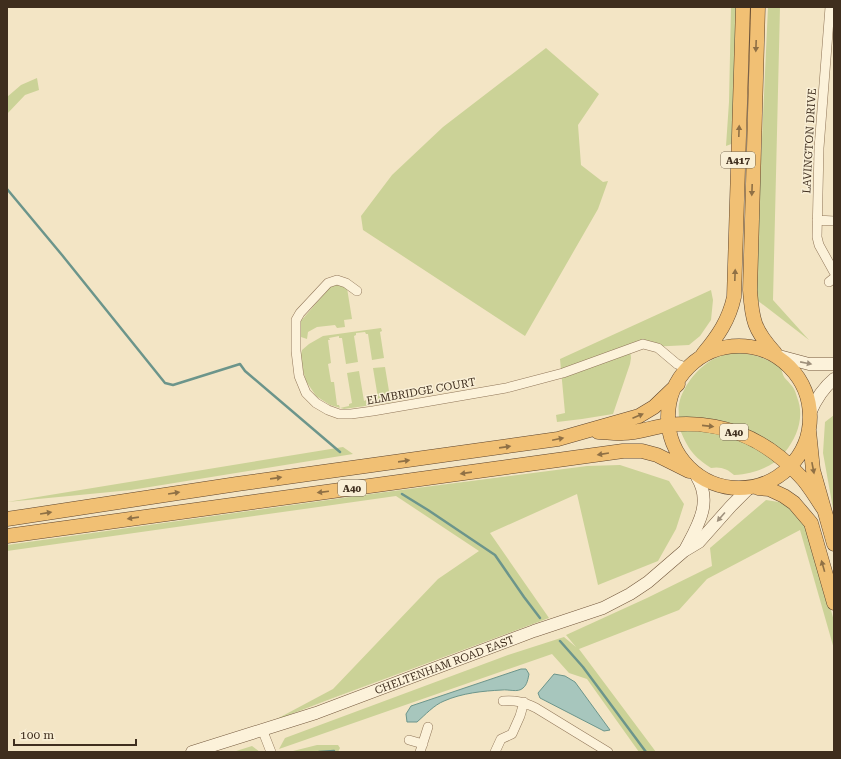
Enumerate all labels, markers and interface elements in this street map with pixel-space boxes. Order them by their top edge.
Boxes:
one-way arrow [753,40,760,52]
street label: LAVINGTON DRIVE [800,88,819,194]
one-way arrow [736,124,742,137]
road number: A417 [721,152,755,168]
one-way arrow [749,184,755,197]
one-way arrow [732,268,738,281]
one-way arrow [800,360,812,366]
street label: ELMBRIDGE COURT [366,375,477,407]
one-way arrow [633,412,645,418]
one-way arrow [702,423,714,429]
road number: A40 [720,424,748,440]
one-way arrow [551,435,564,441]
one-way arrow [499,444,511,450]
one-way arrow [597,451,609,457]
one-way arrow [398,458,410,464]
one-way arrow [810,462,816,474]
one-way arrow [460,470,472,476]
one-way arrow [270,475,282,481]
road number: A40 [338,480,366,496]
one-way arrow [317,489,329,495]
one-way arrow [168,490,180,496]
one-way arrow [39,510,52,516]
one-way arrow [717,512,726,523]
one-way arrow [127,515,140,521]
one-way arrow [820,559,826,571]
street label: CHELTENHAM ROAD EAST [373,633,516,697]
scale bar [14,721,136,747]
text: 100 m [20,728,54,742]

